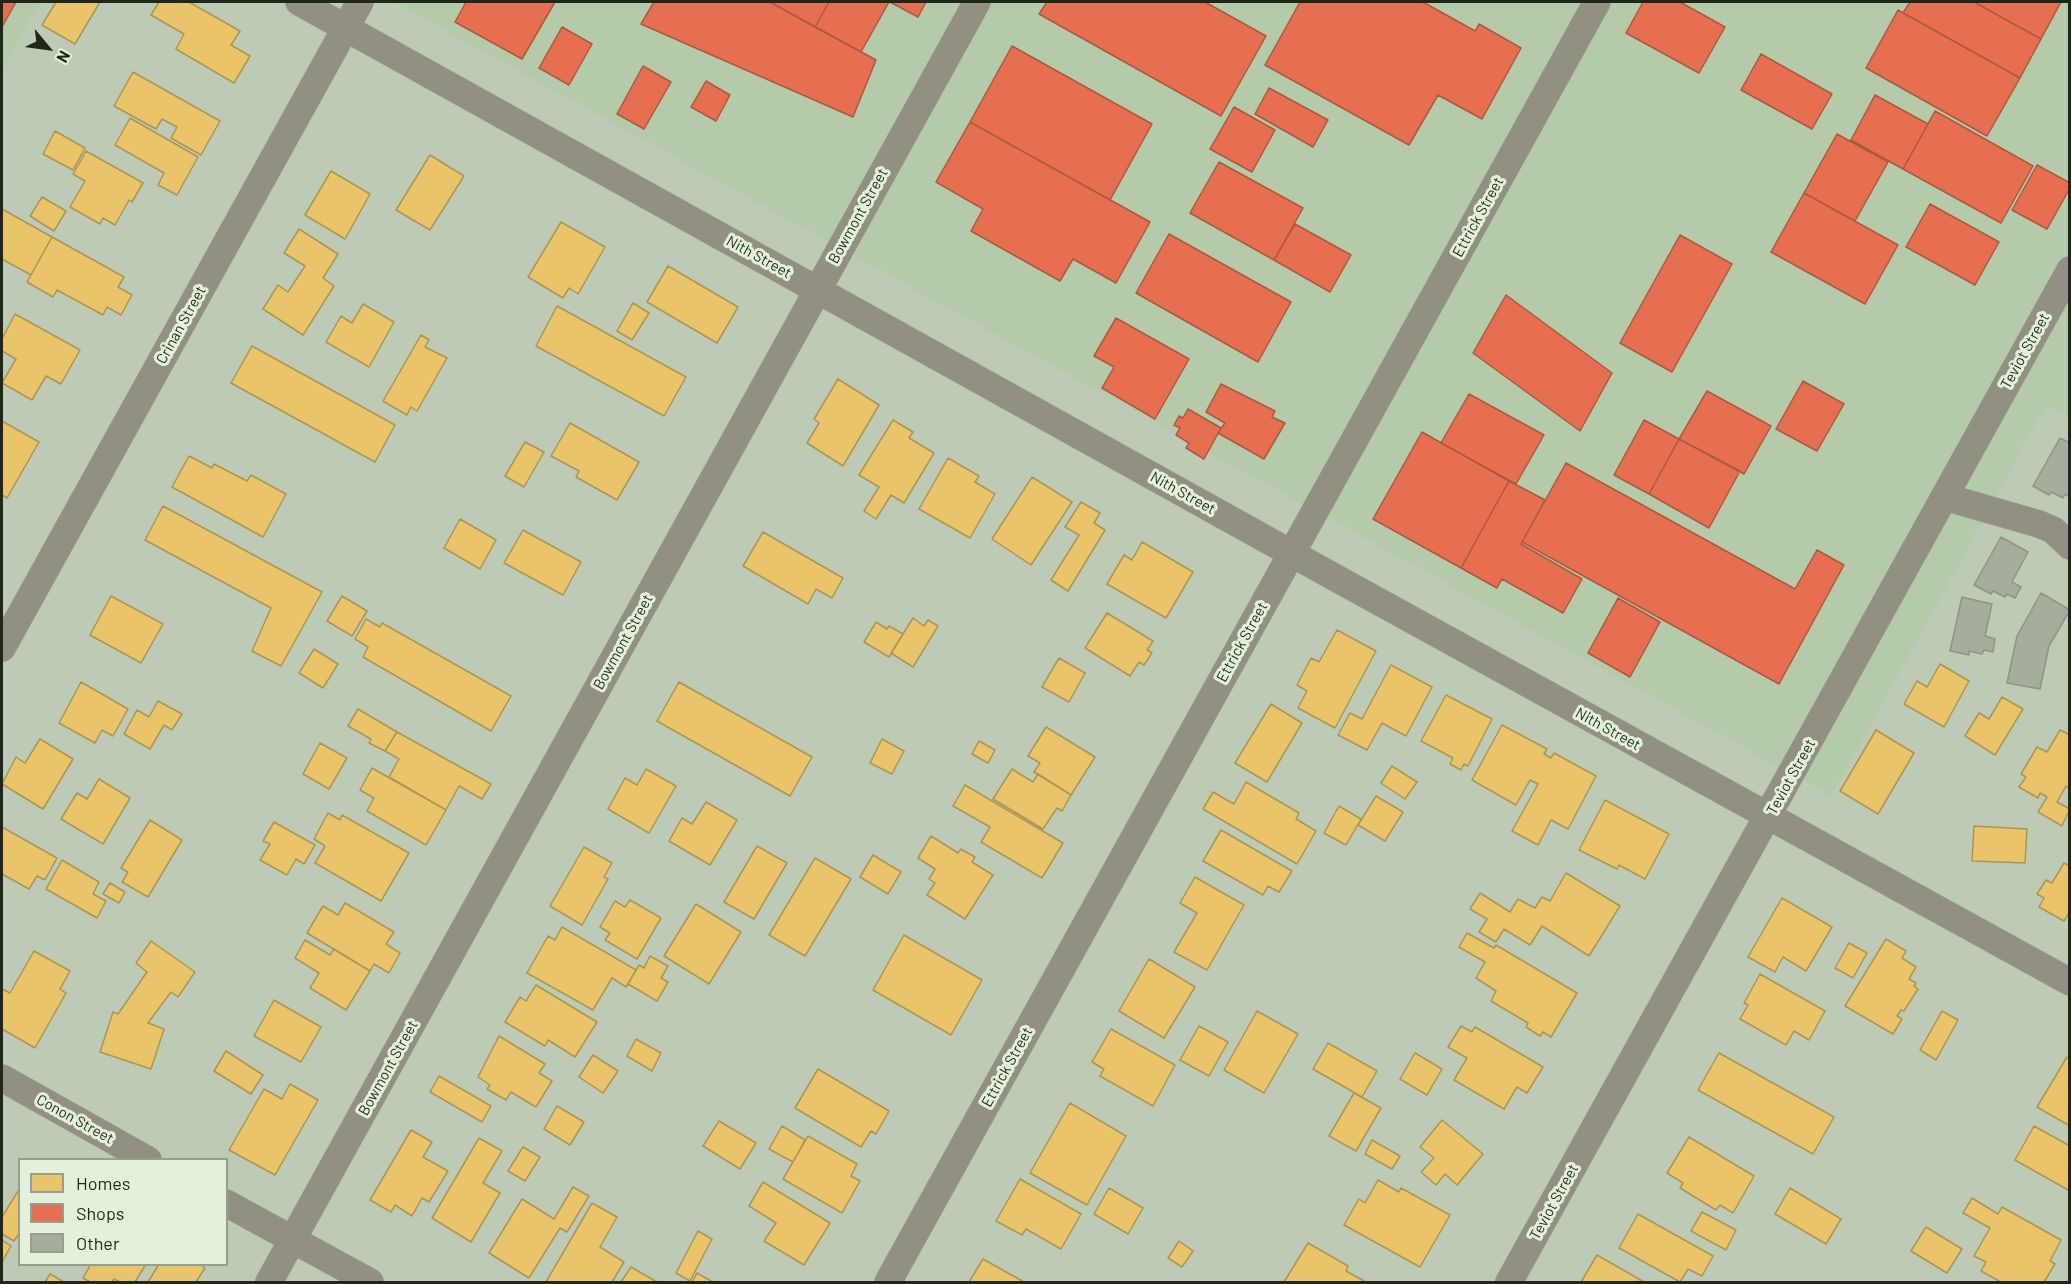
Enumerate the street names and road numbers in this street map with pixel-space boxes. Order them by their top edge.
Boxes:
street label: Bowmont Street [824,165,892,267]
street label: Ettrick Street [1449,174,1507,260]
street label: Nith Street [723,232,795,282]
street label: Crinan Street [152,283,210,367]
street label: Teviot Street [1997,310,2053,392]
street label: Nith Street [1147,468,1219,518]
street label: Bowmont Street [589,591,657,693]
street label: Ettrick Street [1213,599,1271,685]
street label: Nith Street [1572,704,1644,754]
street label: Teviot Street [1763,736,1819,818]
street label: Bowmont Street [354,1017,422,1119]
street label: Ettrick Street [978,1024,1036,1110]
street label: Conon Street [33,1090,117,1148]
street label: Teviot Street [1526,1161,1582,1243]

